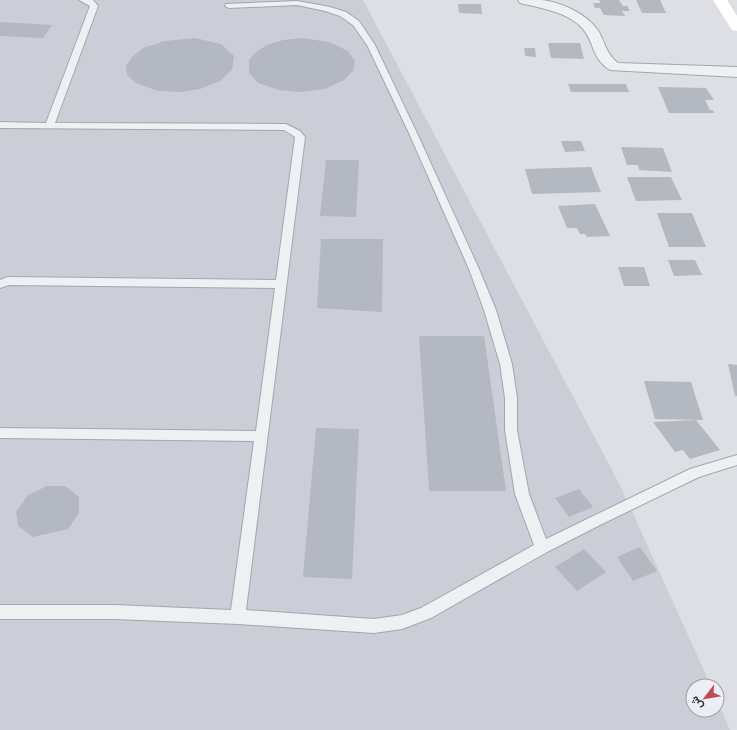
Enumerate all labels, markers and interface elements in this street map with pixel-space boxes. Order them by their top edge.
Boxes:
north arrow [685,678,725,718]
text: ش [688,694,706,712]

